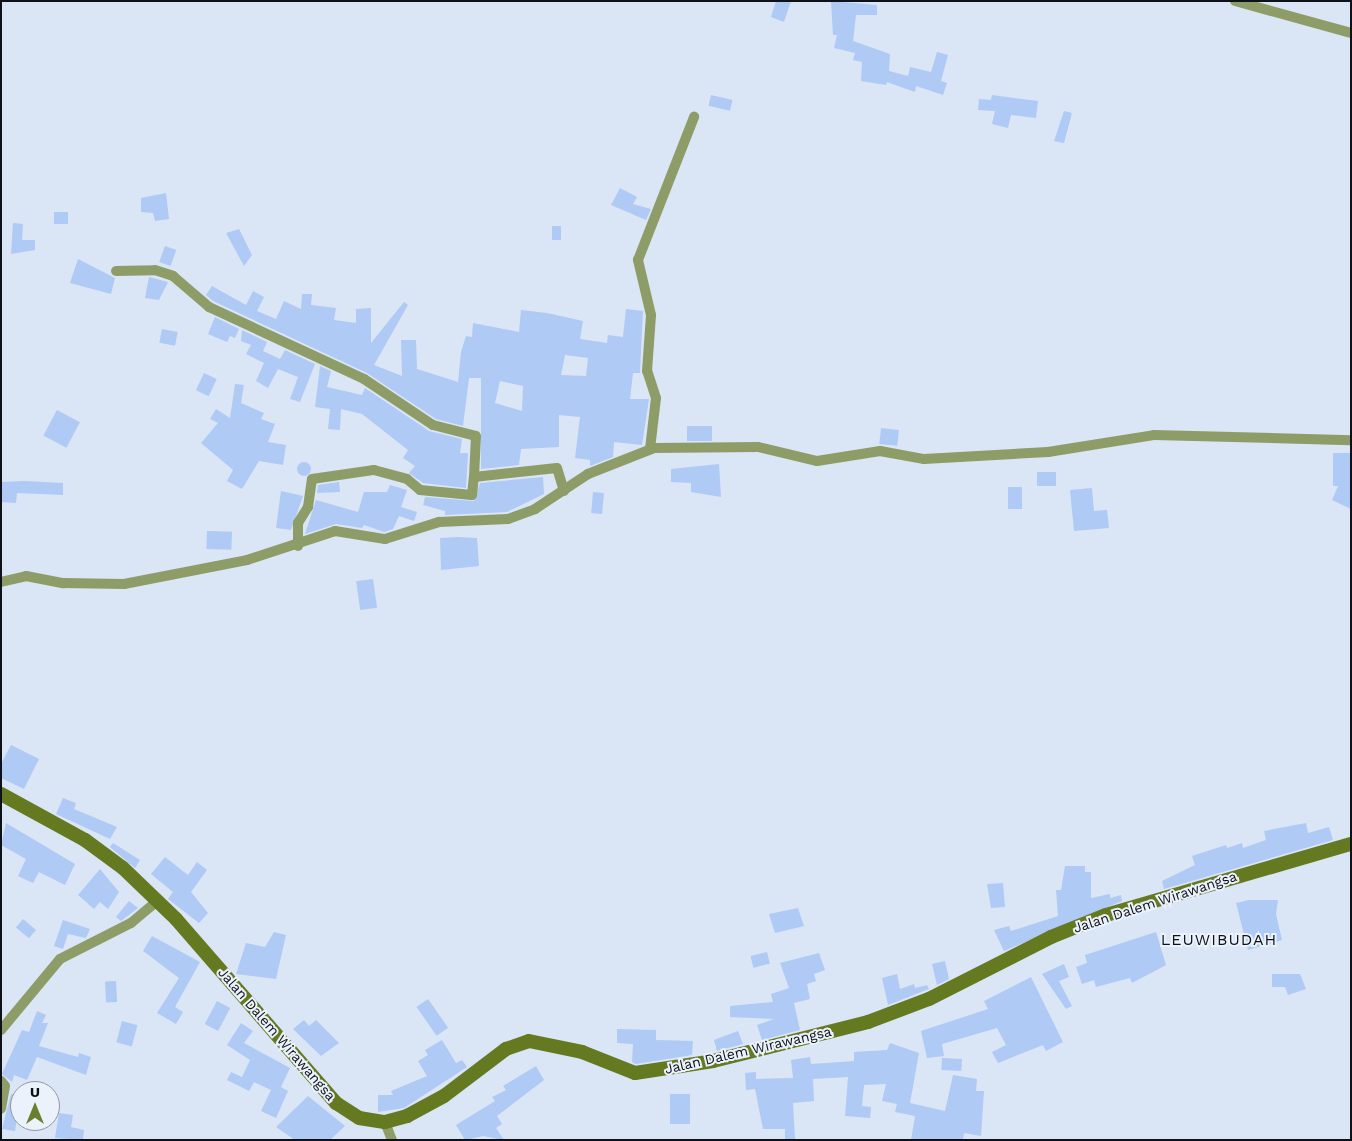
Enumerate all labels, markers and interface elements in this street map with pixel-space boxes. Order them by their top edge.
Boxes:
street label: Jalan Dalem Wirawangsa [1071,868,1239,936]
district label: LEUWIBUDAH [1160,930,1278,950]
street label: Jalan Dalem Wirawangsa [215,964,339,1104]
street label: Jalan Dalem Wirawangsa [663,1023,833,1077]
north arrow [10,1081,60,1131]
text: U [30,1084,40,1100]

